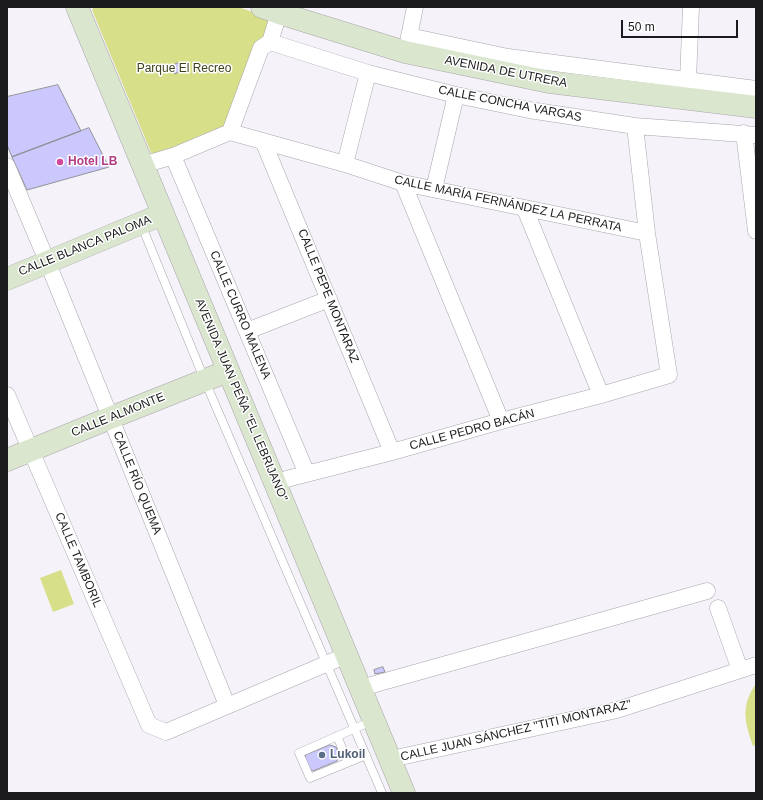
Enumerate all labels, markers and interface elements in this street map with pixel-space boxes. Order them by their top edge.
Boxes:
scale bar [623,12,740,38]
text: 50 m [628,20,655,34]
street label: AVENIDA DE UTRERA [444,53,568,91]
park label: Parque El Recreo [137,62,231,76]
street label: CALLE CONCHA VARGAS [437,83,583,125]
place label: Hotel LB [68,155,117,169]
marker: Hotel LB [55,157,65,167]
street label: CALLE MARÍA FERNÁNDEZ LA PERRATA [393,173,623,235]
street label: CALLE BLANCA PALOMA [17,213,153,279]
street label: CALLE PEPE MONTARAZ [295,227,361,365]
street label: CALLE CURRO MALENA [206,249,274,381]
street label: AVENIDA JUAN PEÑA "EL LEBRIJANO" [192,296,290,504]
street label: CALLE ALMONTE [69,390,167,440]
street label: CALLE PEDRO BACÁN [408,406,536,454]
street label: CALLE RÍO QUEMA [110,429,164,537]
street label: CALLE TAMBORIL [51,510,105,610]
street label: CALLE JUAN SÁNCHEZ "TITI MONTARAZ" [399,697,633,765]
place label: Lukoil [330,748,365,762]
marker: Lukoil [317,750,327,760]

